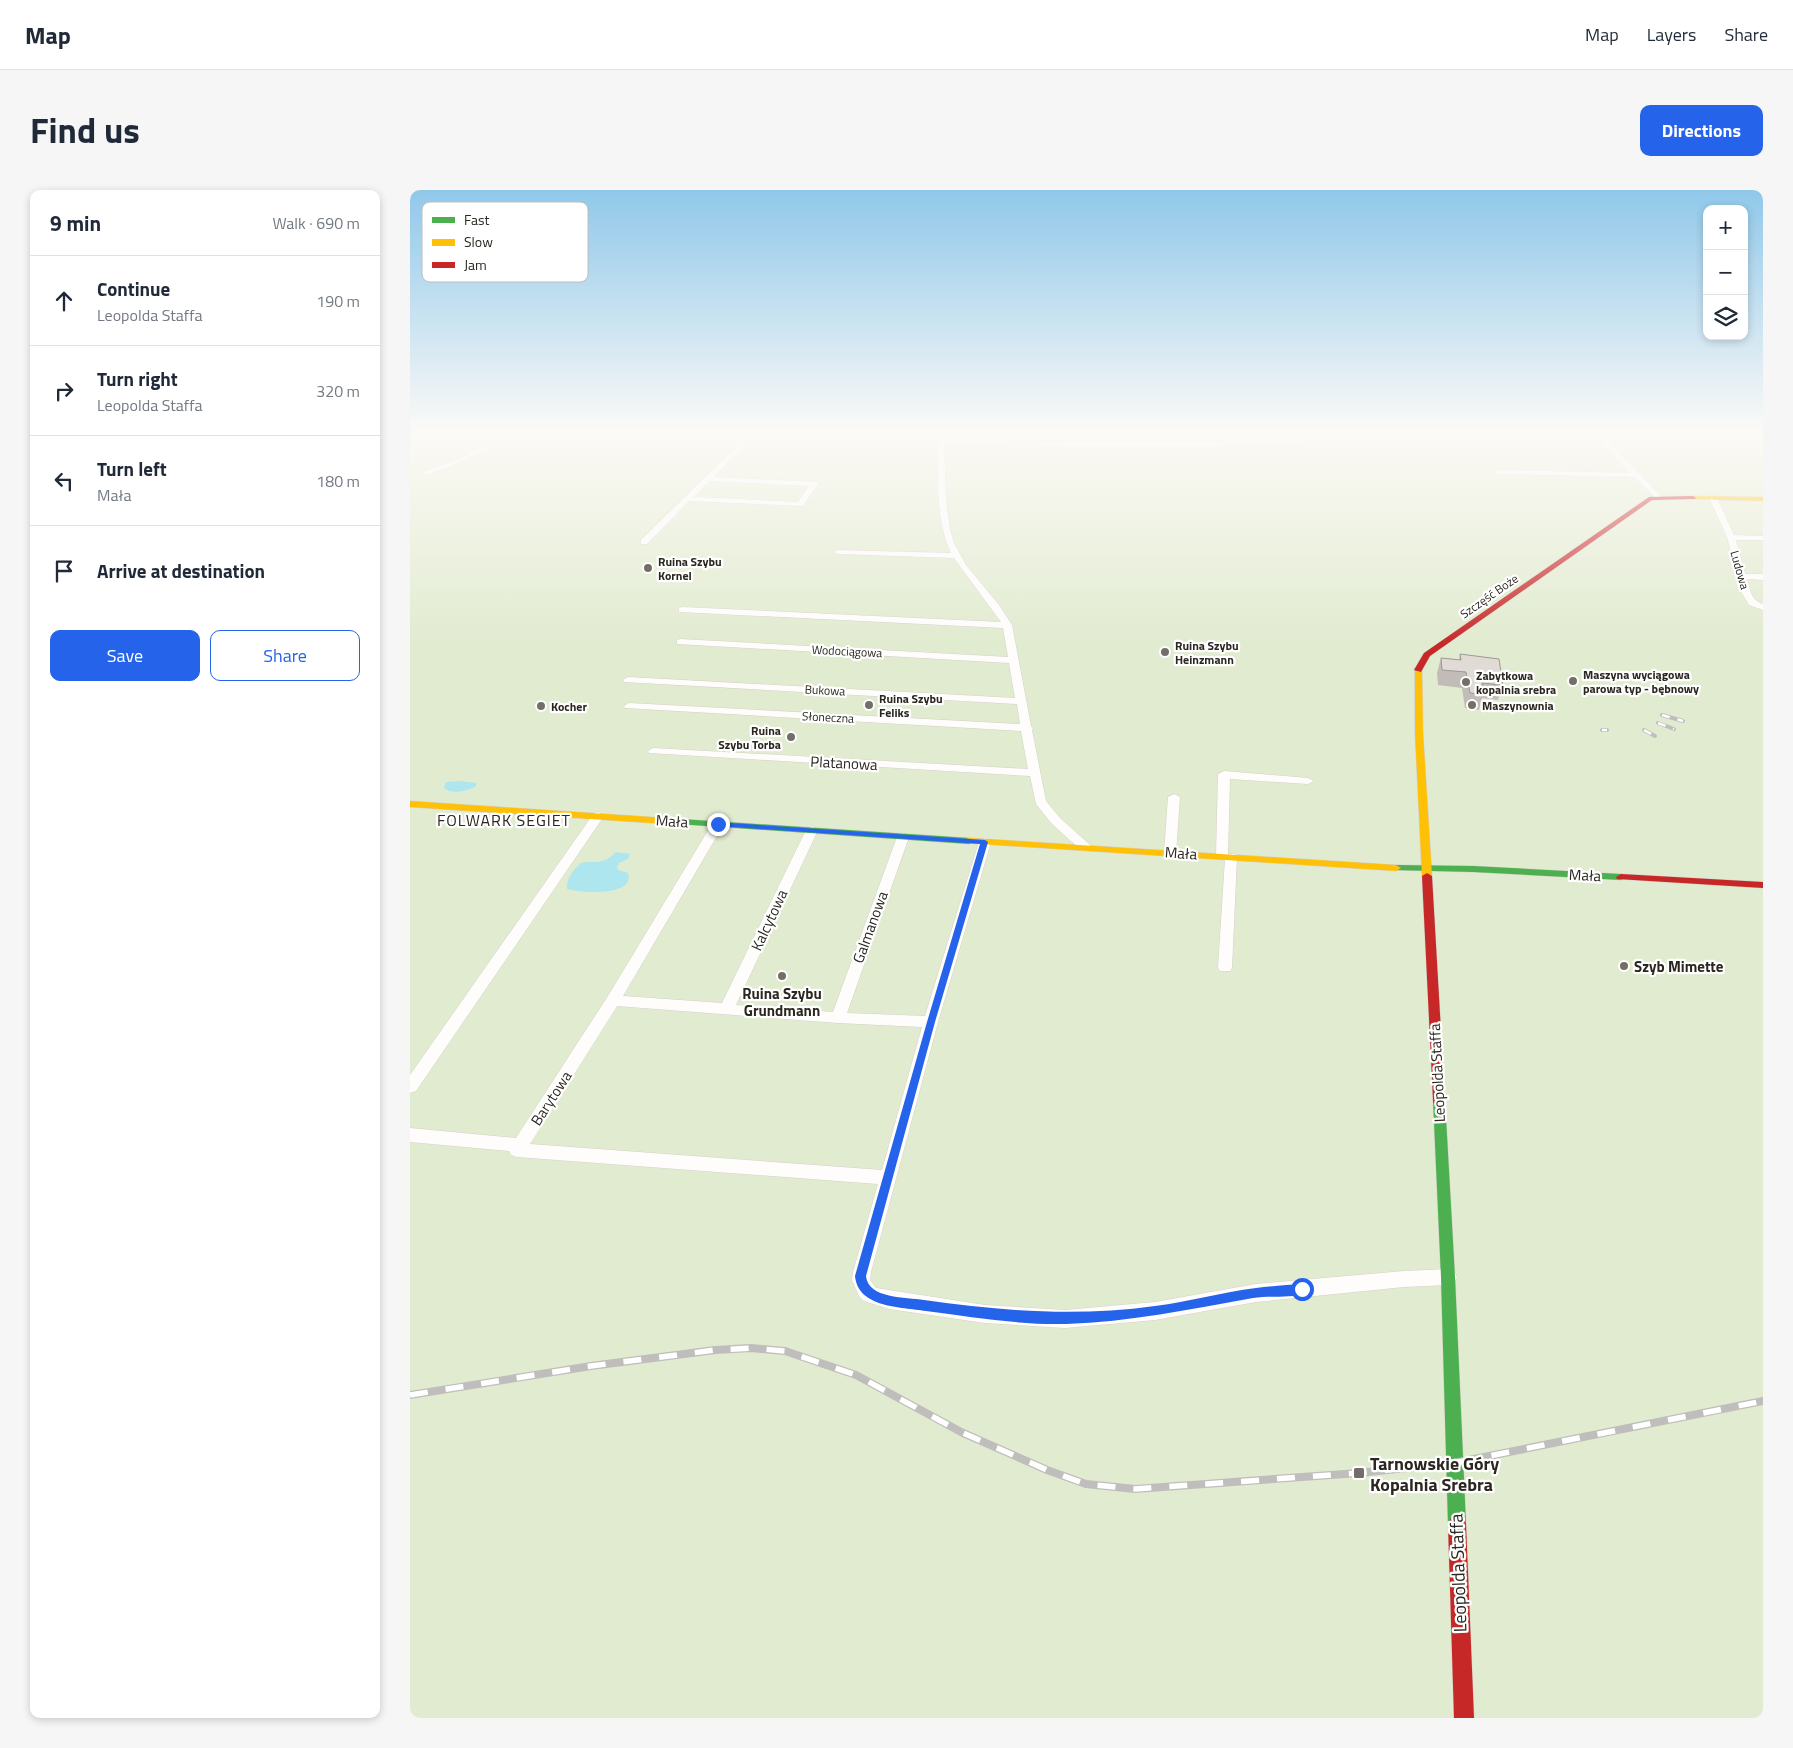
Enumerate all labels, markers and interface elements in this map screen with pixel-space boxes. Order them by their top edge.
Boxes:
text: Map [25,17,71,53]
text: Map [1585,21,1619,48]
text: Layers [1647,21,1696,48]
text: Share [1724,21,1768,48]
text: Find us [30,103,140,157]
button: Directions [1640,105,1763,156]
legend [422,202,588,282]
map controls [1703,205,1748,340]
button: + [1703,205,1748,250]
text: 9 min [50,207,101,239]
text: Fast [464,209,489,230]
text: Walk · 690 m [272,211,360,235]
text: Slow [464,231,493,252]
button: − [1703,250,1748,295]
text: Jam [464,254,487,275]
text: Continue [97,274,170,303]
icon: ahead [50,287,78,315]
text: 190 m [316,289,360,313]
button: layers [1703,295,1748,340]
text: Leopolda Staffa [97,303,202,327]
text: Turn right [97,364,178,393]
icon: right [50,377,78,405]
text: 320 m [316,379,360,403]
text: Leopolda Staffa [97,393,202,417]
text: Turn left [97,454,167,483]
icon: left [50,467,78,495]
text: 180 m [316,469,360,493]
text: Mała [97,483,131,507]
street label: Ludowa [1725,548,1755,592]
place label: Ruina Szybu Kornel [658,552,722,585]
text: Arrive at destination [97,556,265,585]
icon: arrive [50,557,78,585]
marker: Ruina Szybu Kornel [642,562,654,574]
street label: Szczęść Boże [1456,569,1522,623]
button: Save [50,630,200,681]
button: Share [210,630,360,681]
place label: Ruina Szybu Heinzmann [1175,636,1239,669]
street label: Wodociągowa [811,640,883,662]
marker: Ruina Szybu Heinzmann [1159,646,1171,658]
place label: Maszyna wyciągowa parowa typ - bębnowy [1583,665,1699,698]
place label: Zabytkowa kopalnia srebra [1476,666,1556,699]
marker: Maszyna wyciągowa parowa typ - bębnowy [1567,675,1579,687]
marker: Zabytkowa kopalnia srebra [1460,676,1472,688]
street label: Bukowa [804,679,846,701]
place label: Ruina Szybu Feliks [879,689,943,722]
place label: Maszynownia [1482,696,1554,715]
place label: Kocher [551,697,587,716]
marker: Ruina Szybu Feliks [863,699,875,711]
marker: Maszynownia [1466,699,1478,711]
marker: Kocher [535,700,547,712]
street label: Słoneczna [801,706,855,728]
place label: Ruina Szybu Torba [718,721,781,754]
marker: Ruina Szybu Torba [785,731,797,743]
street label: Platanowa [810,750,879,776]
district label: FOLWARK SEGIET [437,808,571,832]
street label: Mała [655,808,689,834]
route end [707,813,730,836]
street label: Mała [1164,840,1198,866]
street label: Mała [1568,863,1602,887]
street label: Kalcytowa [745,885,793,954]
street label: Galmanowa [846,887,894,966]
place label: Szyb Mimette [1634,955,1724,978]
marker: Szyb Mimette [1618,960,1630,972]
marker: Ruina Szybu Grundmann [776,970,788,982]
place label: Ruina Szybu Grundmann [742,982,822,1022]
street label: Leopolda Staffa [1423,1023,1451,1123]
street label: Barytowa [525,1066,578,1130]
route start [1291,1278,1314,1301]
place label: Tarnowskie Góry Kopalnia Srebra [1370,1450,1499,1498]
marker: Tarnowskie Góry Kopalnia Srebra [1352,1466,1366,1480]
street label: Leopolda Staffa [1442,1513,1474,1633]

